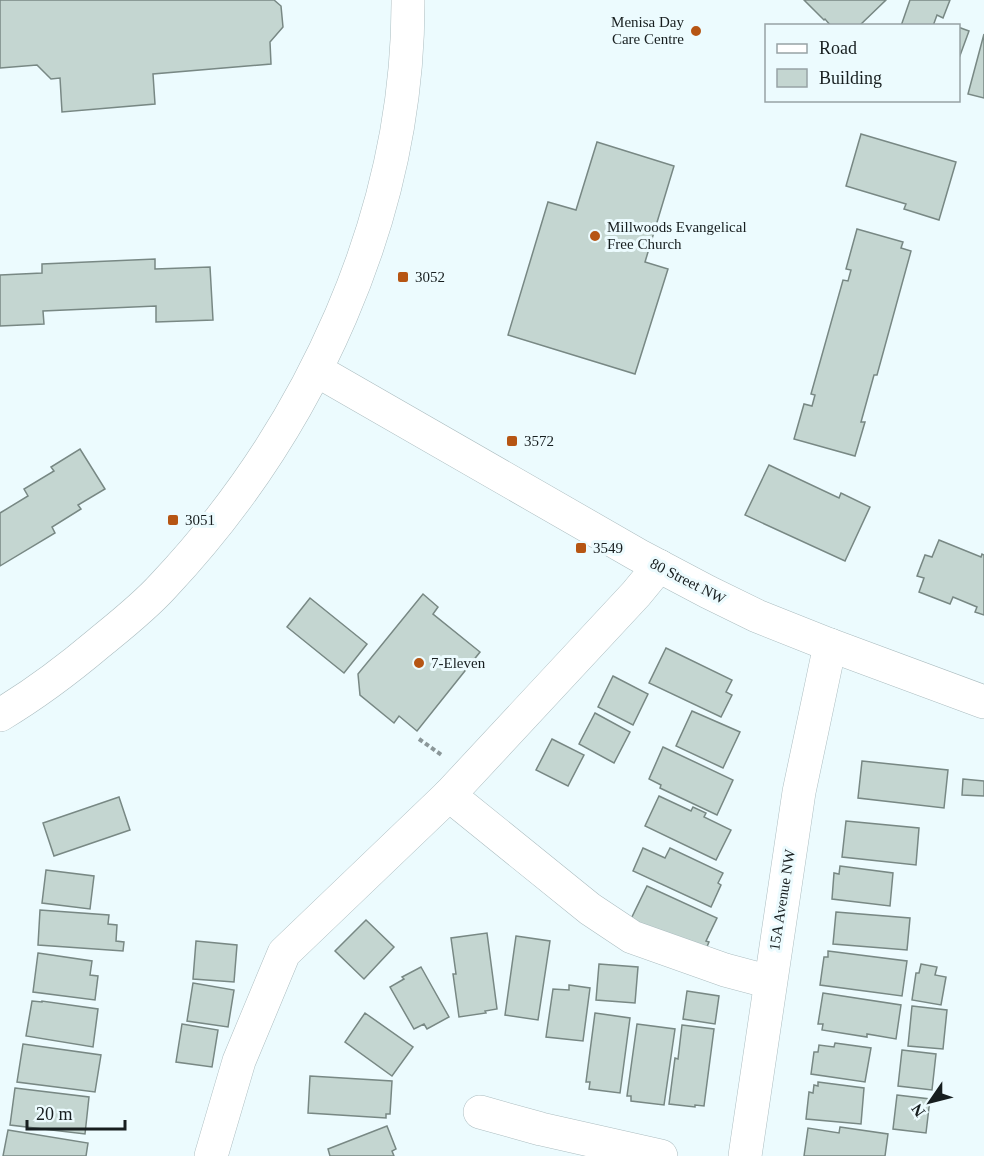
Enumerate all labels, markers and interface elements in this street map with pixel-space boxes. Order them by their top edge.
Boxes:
place label: Menisa Day Care Centre [611,14,684,47]
marker: Menisa Day Care Centre [689,24,703,38]
legend [765,24,960,102]
text: Road [819,38,857,58]
text: Building [819,68,882,88]
place label: Millwoods Evangelical Free Church [607,219,747,252]
marker: Millwoods Evangelical Free Church [588,229,602,243]
place label: 3052 [415,269,445,285]
marker: 3052 [396,270,410,284]
place label: 3572 [524,433,554,449]
marker: 3572 [505,434,519,448]
place label: 3051 [185,512,215,528]
marker: 3051 [166,513,180,527]
place label: 3549 [593,540,623,556]
marker: 3549 [574,541,588,555]
street label: 80 Street NW [648,555,729,607]
place label: 7-Eleven [431,655,486,671]
marker: 7-Eleven [412,656,426,670]
street label: 15A Avenue NW [766,847,798,952]
north arrow [900,1072,960,1132]
scale bar [27,1093,124,1131]
text: N [908,1100,928,1120]
text: 20 m [36,1104,73,1124]

